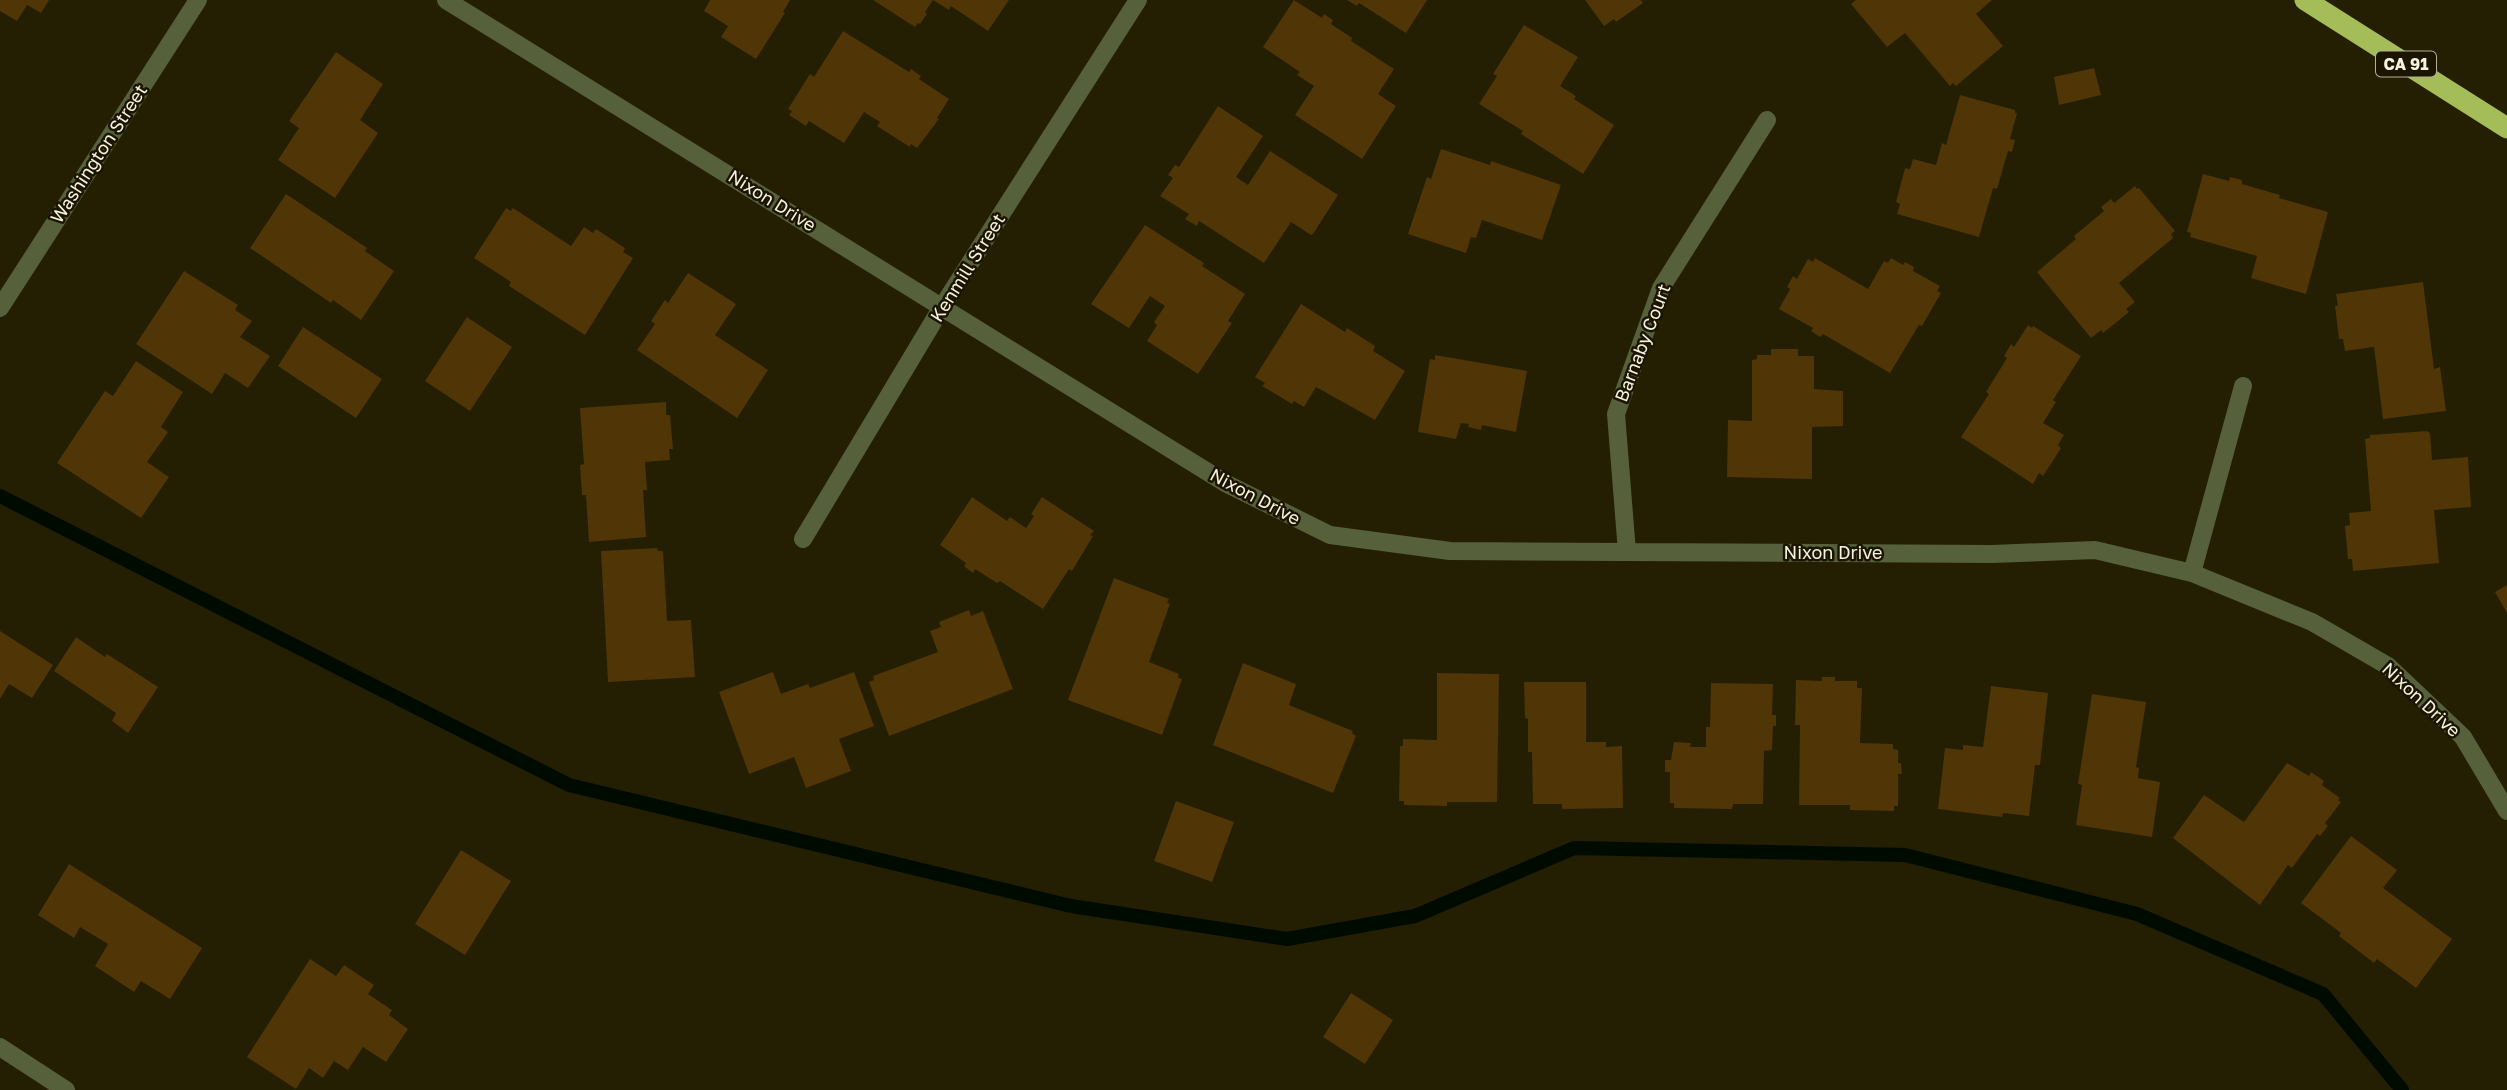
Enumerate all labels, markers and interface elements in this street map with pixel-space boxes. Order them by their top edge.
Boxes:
road number: CA 91 [2376,52,2436,76]
street label: Washington Street [45,80,151,227]
street label: Nixon Drive [725,165,820,236]
street label: Kenmill Street [925,209,1009,326]
street label: Barnaby Court [1610,281,1675,405]
street label: Nixon Drive [1207,463,1304,529]
street label: Nixon Drive [1783,541,1883,563]
street label: Nixon Drive [2378,657,2465,741]

